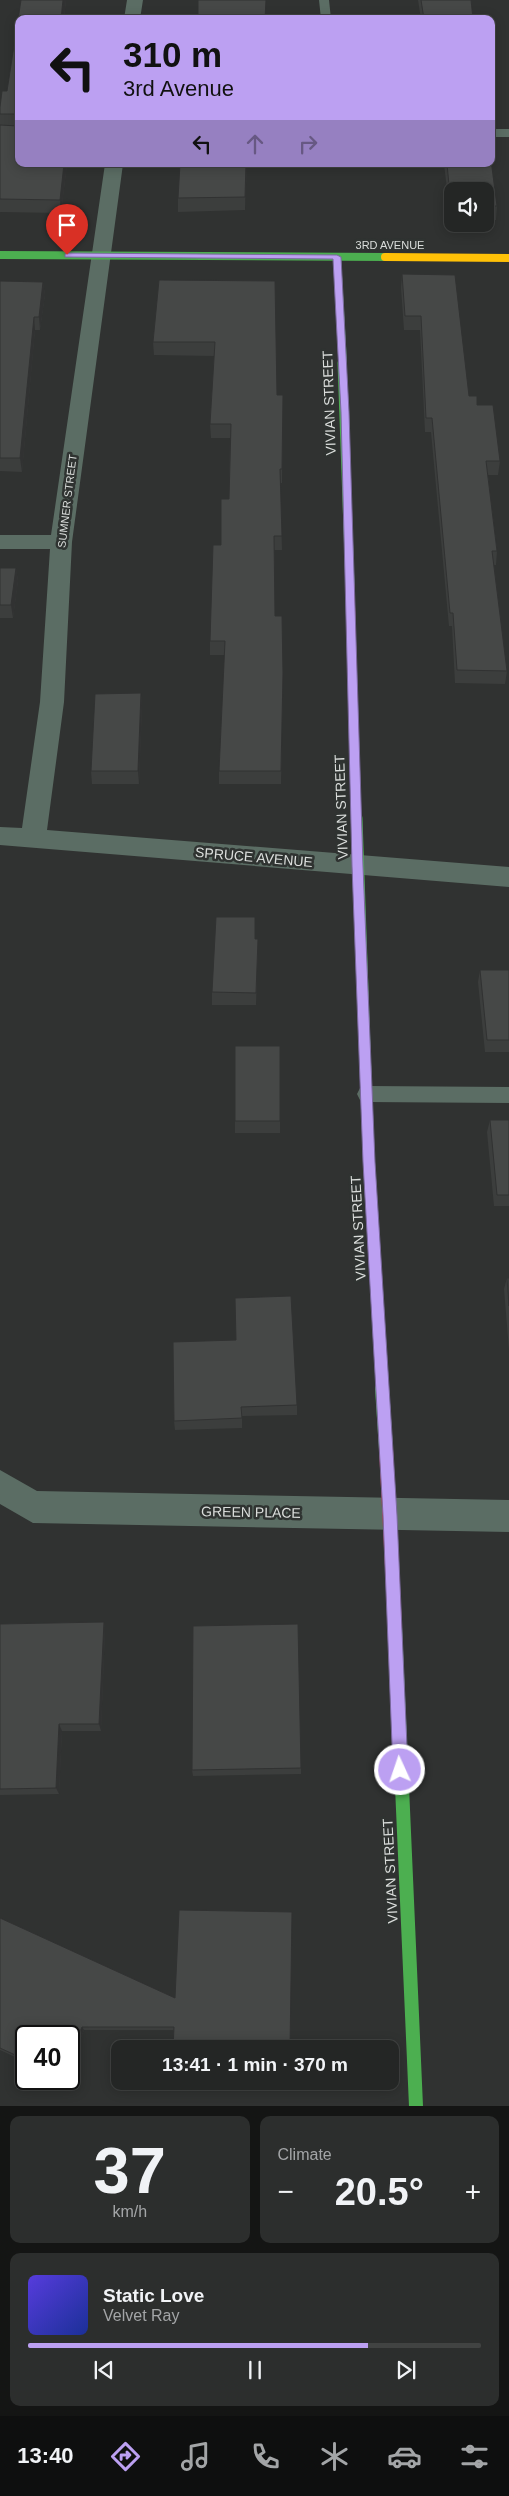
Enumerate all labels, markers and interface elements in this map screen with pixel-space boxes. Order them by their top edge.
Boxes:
icon: left [40,35,105,100]
text: 310 m [123,35,222,74]
text: 3rd Avenue [123,76,234,101]
icon: left [188,130,216,158]
icon: ahead [241,130,269,158]
icon: right [294,130,322,158]
map controls [444,182,494,232]
button: sound [444,182,494,232]
pin [46,204,88,255]
icon: arrive [53,211,81,239]
street label: 3RD AVENUE [356,239,424,251]
street label: VIVIAN STREET [319,350,339,456]
street label: SUMNER STREET [55,453,79,548]
street label: VIVIAN STREET [331,754,351,860]
street label: SPRUCE AVENUE [195,844,313,870]
street label: VIVIAN STREET [347,1175,369,1281]
street label: GREEN PLACE [201,1503,301,1521]
position arrow [373,1743,425,1795]
street label: VIVIAN STREET [379,1818,401,1924]
speed limit sign: 40 [15,2025,80,2090]
text: 13:41 · 1 min · 370 m [162,2054,348,2075]
text: 37 [94,2134,166,2207]
text: Climate [278,2146,332,2163]
text: 20.5° [335,2171,424,2213]
text: − [278,2176,294,2207]
text: + [465,2176,481,2207]
text: km/h [112,2203,147,2220]
text: Static Love [103,2285,204,2306]
text: Velvet Ray [103,2307,179,2324]
icon: previous [90,2356,118,2384]
icon: pause [241,2356,269,2384]
icon: next [392,2356,420,2384]
icon: directions [108,2439,143,2474]
icon: music [178,2439,213,2474]
icon: phone [248,2439,283,2474]
icon: climate [317,2439,352,2474]
icon: car [387,2439,422,2474]
icon: filters [457,2439,492,2474]
text: 13:40 [17,2443,74,2468]

